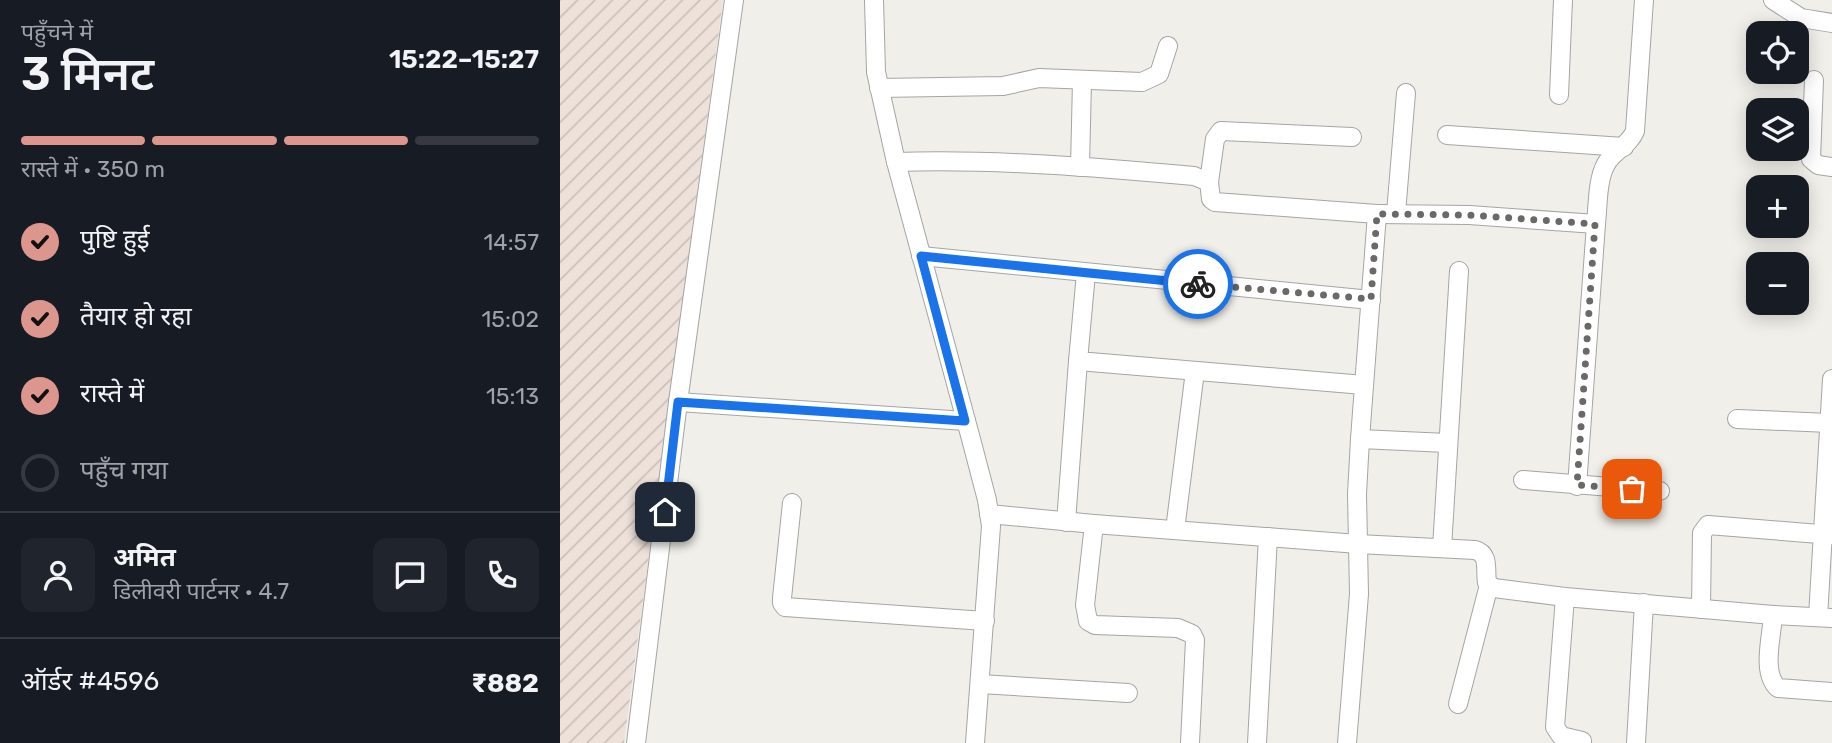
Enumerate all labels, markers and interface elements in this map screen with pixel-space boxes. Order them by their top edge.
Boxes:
text: पहुँचने में [21,18,93,46]
map controls [1746,21,1809,315]
button: locate [1746,21,1809,84]
text: 15:22–15:27 [389,44,539,75]
text: 3 मिनट [21,47,154,102]
button: layers [1746,98,1809,161]
text: रास्ते में · 350 m [21,155,165,183]
button: + [1746,175,1809,238]
icon: check [21,223,59,261]
text: पुष्टि हुई [80,224,150,255]
text: 14:57 [484,228,539,256]
courier [1163,249,1233,319]
button: − [1746,252,1809,315]
icon: bike [1179,265,1217,303]
icon: check [21,300,59,338]
text: तैयार हो रहा [80,301,192,332]
text: 15:02 [482,305,539,333]
icon: check [21,377,59,415]
text: रास्ते में [80,378,144,409]
text: 15:13 [486,382,539,410]
text: पहुँच गया [80,455,168,486]
pin [1602,459,1662,519]
icon: bag [1613,470,1651,508]
pin [635,482,695,542]
icon: home [646,493,684,531]
button: person [21,538,95,612]
button: chat [373,538,447,612]
button: phone [465,538,539,612]
text: अमित [113,542,176,573]
text: डिलीवरी पार्टनर · 4.7 [113,577,289,605]
text: ऑर्डर #4596 [21,666,159,697]
text: ₹882 [471,668,539,699]

